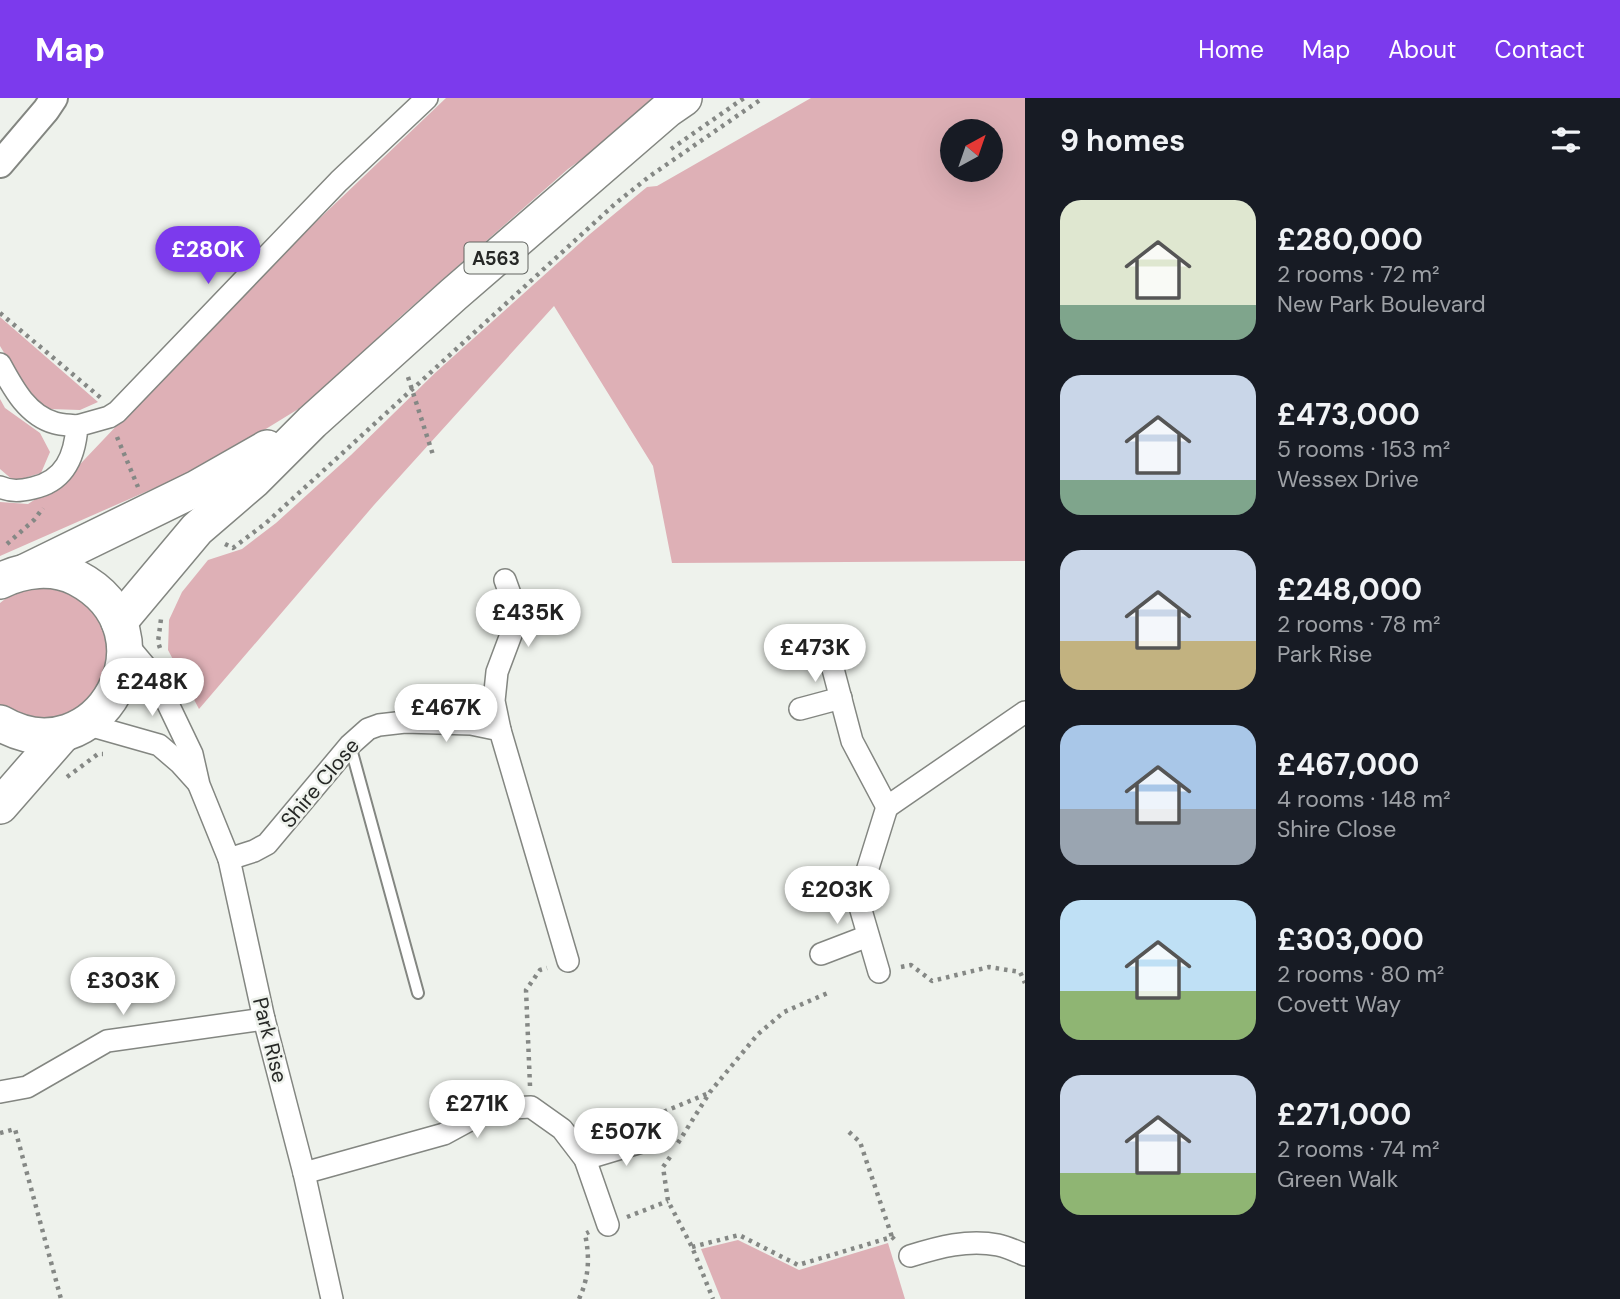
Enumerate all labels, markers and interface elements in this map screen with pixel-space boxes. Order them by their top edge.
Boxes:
text: Map [35,28,105,71]
text: Home [1198,34,1264,65]
text: Map [1302,34,1350,65]
text: About [1388,34,1457,65]
text: Contact [1495,34,1585,65]
north arrow [940,119,1003,182]
map controls [940,119,1003,182]
text: 9 homes [1060,121,1185,160]
icon: filters [1547,121,1585,159]
text: £280,000 [1277,220,1423,259]
pin: £280K [159,226,257,286]
icon: home [1116,228,1200,312]
text: £280K [171,234,245,264]
road number: A563 [464,242,528,274]
text: 2 rooms · 72 m² [1277,259,1440,289]
text: New Park Boulevard [1277,289,1486,319]
text: £473,000 [1277,395,1420,434]
icon: home [1116,403,1200,487]
text: 5 rooms · 153 m² [1277,434,1450,464]
text: Wessex Drive [1277,464,1419,494]
text: £248,000 [1277,570,1422,609]
icon: home [1116,578,1200,662]
pin: £435K [479,589,577,649]
text: £435K [492,597,564,627]
text: 2 rooms · 78 m² [1277,609,1441,639]
pin: £473K [766,624,864,684]
text: £473K [780,632,850,662]
text: Park Rise [1277,639,1372,669]
pin: £248K [103,658,201,718]
text: £248K [116,666,188,696]
pin: £467K [397,684,495,744]
text: £467K [410,692,482,722]
street label: Shire Close [274,732,366,834]
text: £467,000 [1277,745,1419,784]
icon: home [1116,753,1200,837]
text: 4 rooms · 148 m² [1277,784,1451,814]
text: Shire Close [1277,814,1396,844]
pin: £203K [788,866,886,926]
text: £203K [801,874,873,904]
text: £303,000 [1277,920,1424,959]
icon: home [1116,928,1200,1012]
pin: £303K [74,958,172,1017]
text: 2 rooms · 80 m² [1277,959,1444,989]
text: £303K [86,965,160,995]
text: Covett Way [1277,989,1401,1019]
street label: Park Rise [246,994,294,1086]
pin: £271K [428,1080,526,1140]
text: £271K [445,1088,509,1118]
text: £271,000 [1277,1095,1411,1134]
icon: home [1116,1103,1200,1187]
pin: £507K [577,1108,675,1168]
text: £507K [590,1116,662,1146]
text: 2 rooms · 74 m² [1277,1134,1440,1164]
text: Green Walk [1277,1164,1398,1194]

